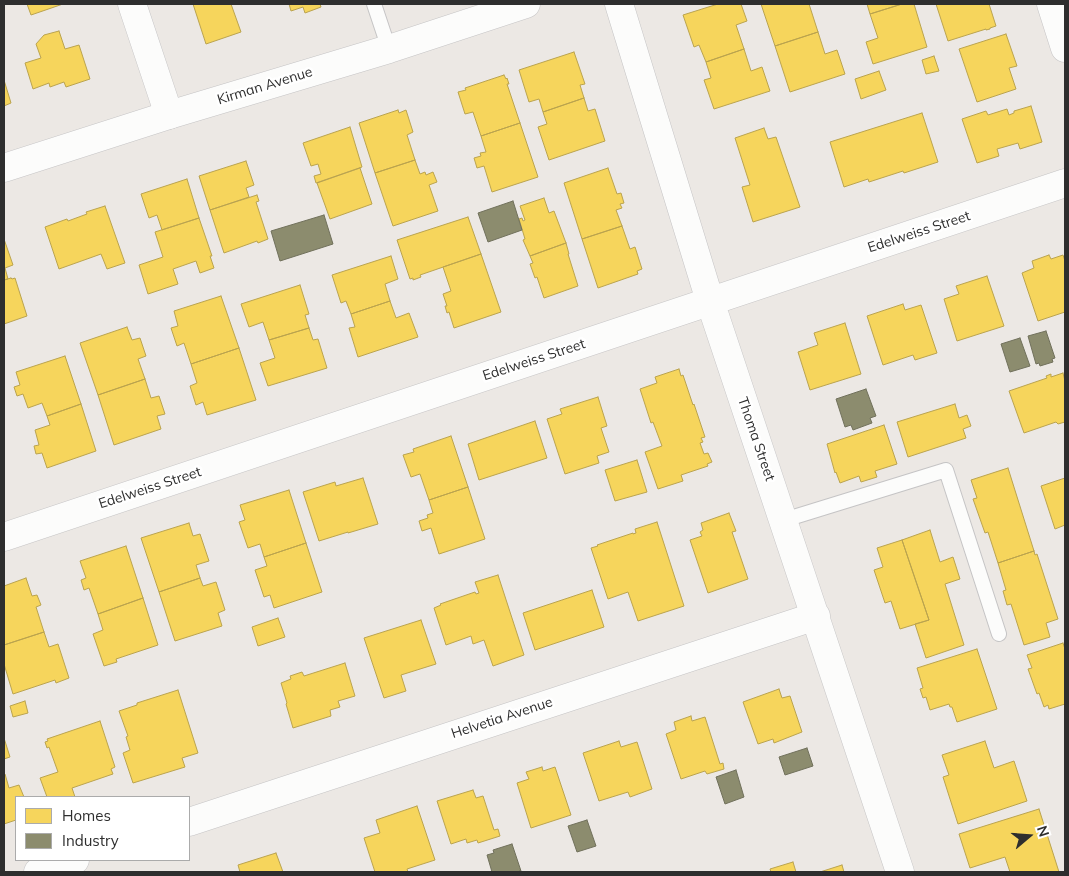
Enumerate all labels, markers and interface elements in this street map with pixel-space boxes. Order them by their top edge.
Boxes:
street label: Kirman Avenue [215,64,315,108]
street label: Edelweiss Street [866,208,972,256]
street label: Edelweiss Street [481,336,587,384]
street label: Thoma Street [734,395,778,483]
street label: Edelweiss Street [97,464,203,512]
street label: Helvetia Avenue [449,694,555,742]
legend [15,796,190,861]
text: Homes [62,806,111,825]
north arrow [1004,811,1054,861]
text: N [1033,824,1053,839]
text: Industry [62,831,119,850]

